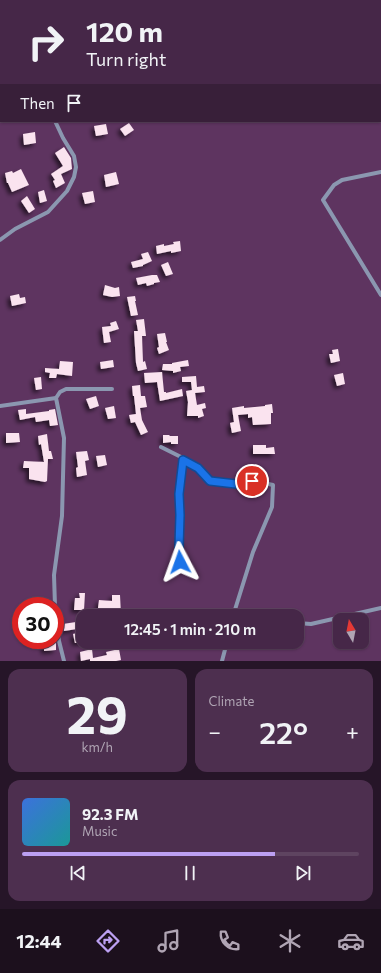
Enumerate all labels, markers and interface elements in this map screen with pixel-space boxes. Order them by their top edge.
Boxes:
text: 120 m [86,14,163,48]
icon: right [20,16,72,68]
text: Turn right [86,48,166,70]
icon: arrive [63,92,85,114]
text: Then [20,94,55,112]
pin [235,464,269,498]
icon: arrive [241,470,263,492]
position arrow [159,541,201,583]
speed limit sign: 30 [12,597,64,649]
north arrow [333,613,369,649]
map controls [333,613,369,649]
text: 12:45 · 1 min · 210 m [124,620,256,638]
text: 29 [67,681,128,745]
text: Climate [209,693,254,709]
text: 22° [259,713,308,750]
text: − [209,718,221,745]
text: + [346,718,359,745]
text: km/h [81,739,113,755]
text: 92.3 FM [82,805,138,823]
text: Music [82,823,117,839]
icon: previous [67,862,89,884]
icon: pause [179,862,201,884]
icon: next [292,862,314,884]
icon: directions [94,927,122,955]
icon: music [155,927,183,955]
icon: phone [215,927,243,955]
icon: climate [276,927,304,955]
icon: car [337,927,365,955]
text: 12:44 [16,930,62,952]

